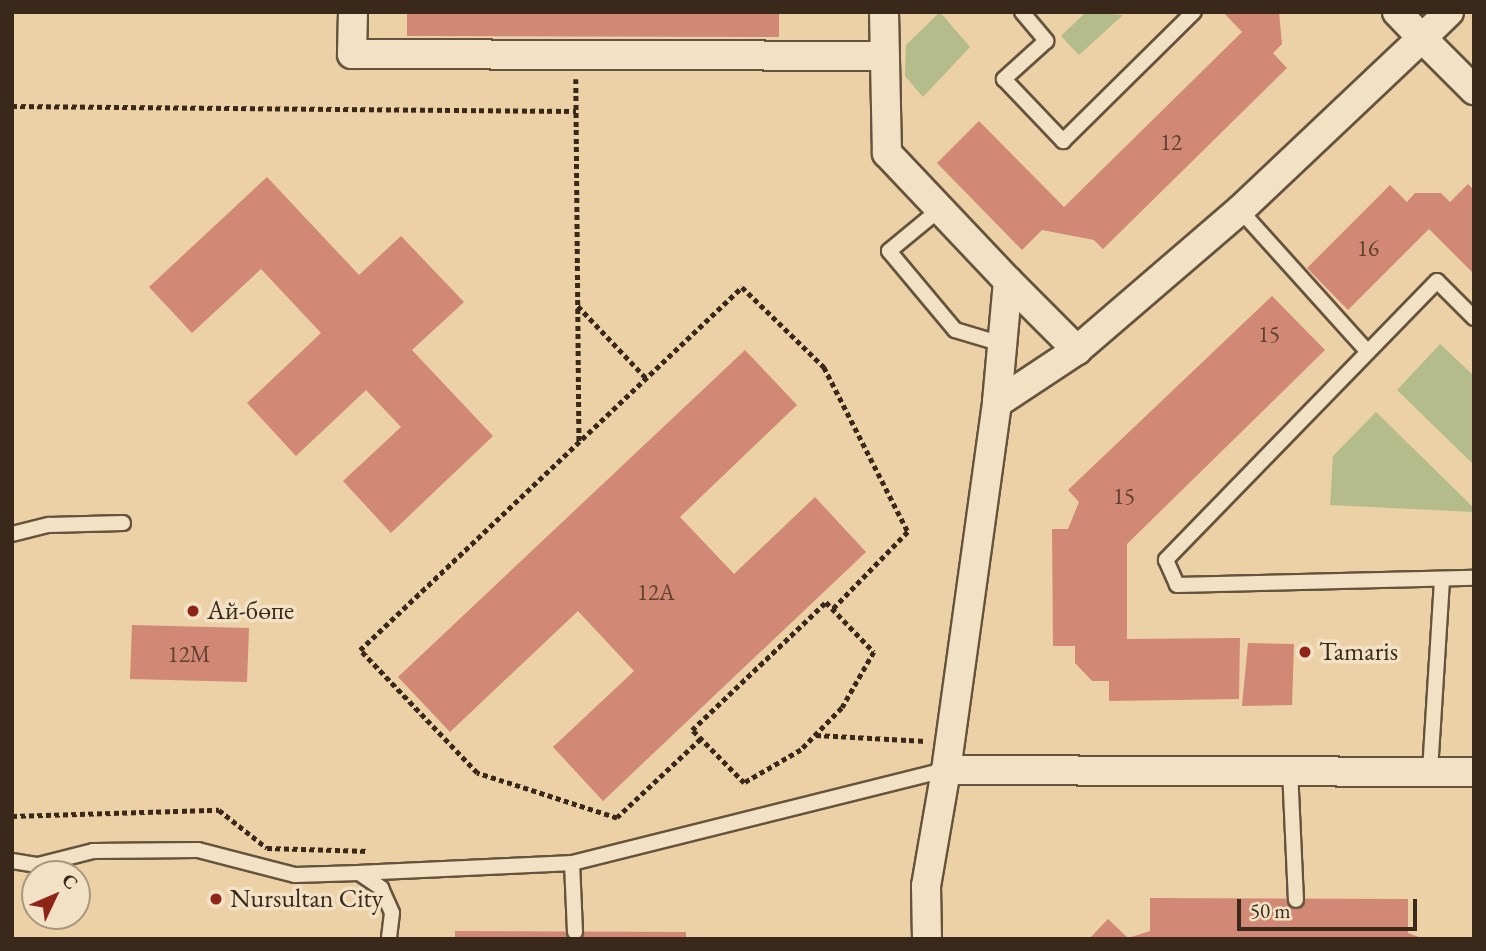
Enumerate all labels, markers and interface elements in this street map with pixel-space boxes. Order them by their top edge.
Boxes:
house number: 12 [1160,128,1182,156]
house number: 16 [1357,234,1379,262]
house number: 15 [1258,320,1280,348]
house number: 15 [1113,482,1135,510]
house number: 12А [637,578,675,606]
place label: Ай-бөпе [207,595,294,627]
marker: Ай-бөпе [185,603,201,619]
place label: Tamaris [1319,636,1398,668]
house number: 12М [168,640,210,668]
marker: Tamaris [1297,644,1313,660]
north arrow [21,860,91,930]
text: С [56,868,84,895]
place label: Nursultan City [230,883,383,915]
scale bar [1241,884,1421,928]
marker: Nursultan City [208,891,224,907]
text: 50 m [1250,897,1291,924]

